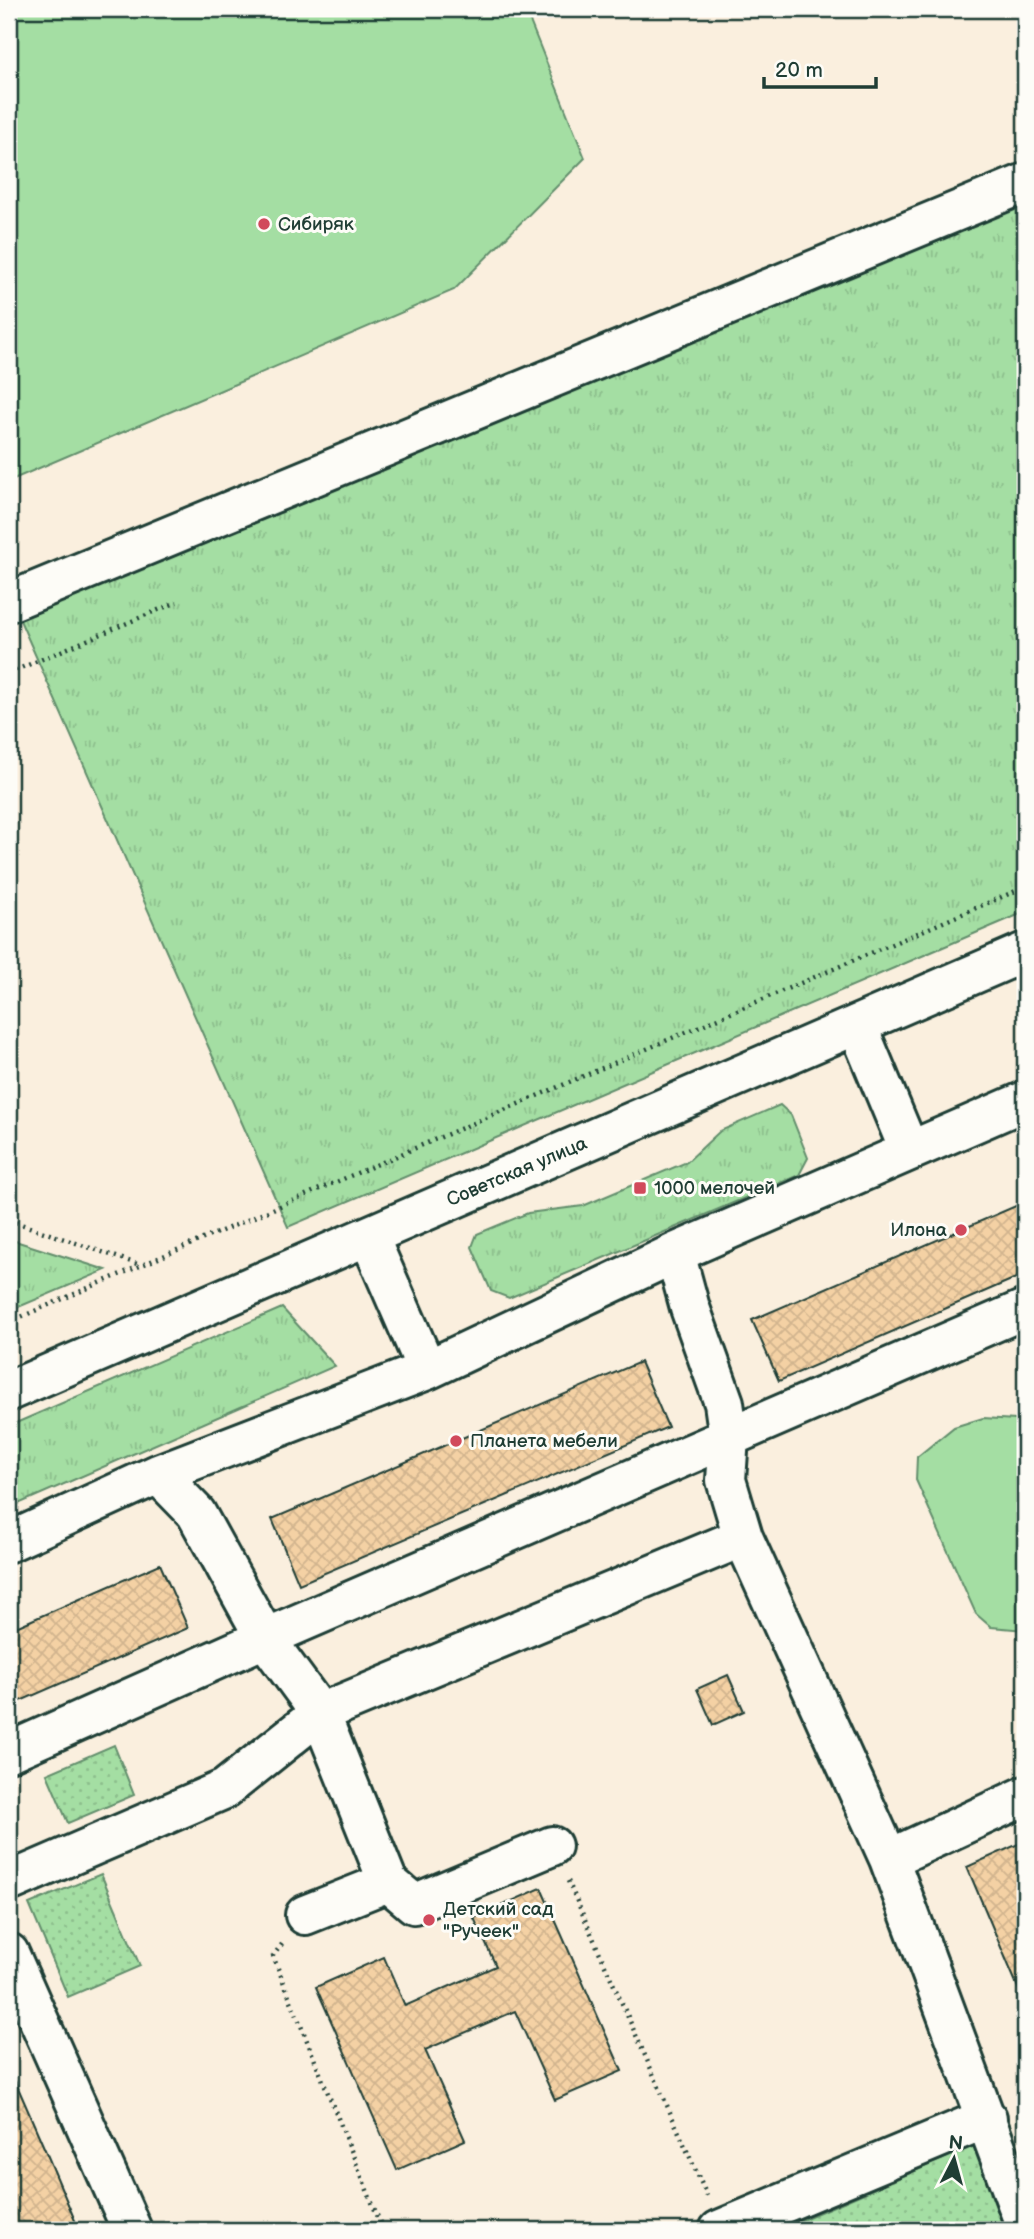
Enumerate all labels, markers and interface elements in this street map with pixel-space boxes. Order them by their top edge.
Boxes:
scale bar [764,46,876,90]
text: 20 m [775,58,823,83]
place label: Сибиряк [278,213,354,236]
marker: Сибиряк [256,216,272,232]
street label: Советская улица [443,1132,591,1212]
place label: 1000 мелочей [654,1177,775,1200]
marker: 1000 мелочей [632,1180,648,1196]
place label: Илона [890,1219,947,1242]
marker: Илона [953,1222,969,1238]
place label: Планета мебели [470,1430,618,1453]
marker: Планета мебели [448,1433,464,1449]
place label: Детский сад "Ручеек" [443,1898,554,1943]
marker: Детский сад "Ручеек" [421,1912,437,1928]
north arrow [918,2124,988,2194]
text: N [947,2131,964,2156]

